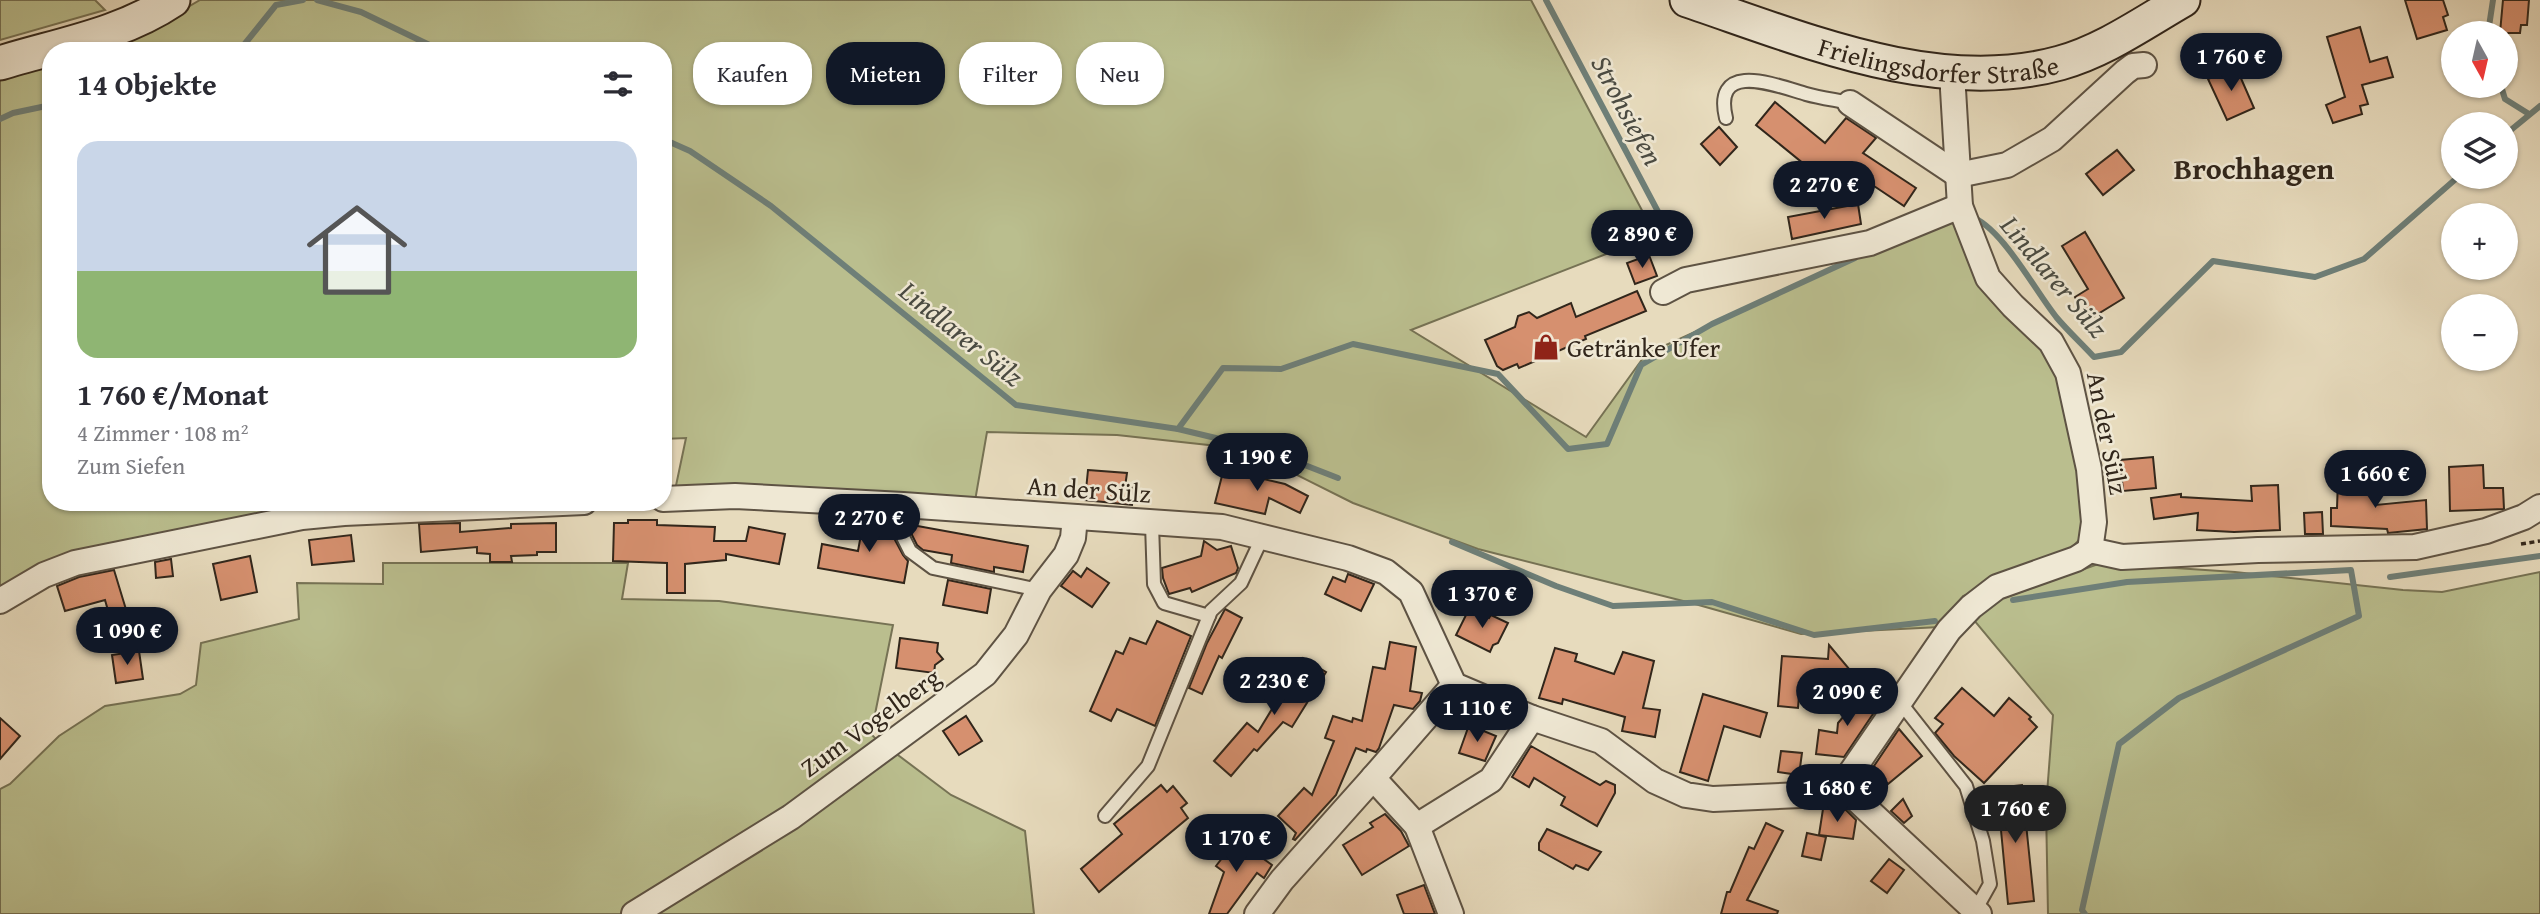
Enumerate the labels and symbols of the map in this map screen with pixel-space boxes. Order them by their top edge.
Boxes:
north arrow [2441,21,2518,98]
street label: Frielingsdorfer Straße [1814,26,2063,93]
pin: 1 760 € [2166,34,2296,93]
water label: Strohsiefen [1582,47,1674,173]
district label: Brochhagen [2174,146,2334,190]
pin: 2 270 € [1759,162,1889,221]
water label: Lindlarer Sülz [1991,205,2119,347]
pin: 2 890 € [1577,210,1707,270]
water label: Lindlarer Sülz [890,270,1033,396]
place label: Getränke Ufer [1567,328,1721,367]
shop icon: Getränke Ufer [1531,332,1561,362]
street label: An der Sülz [2077,368,2139,498]
pin: 1 190 € [1192,434,1322,493]
pin: 1 660 € [2310,450,2440,510]
street label: An der Sülz [1026,465,1152,513]
pin: 2 270 € [804,494,934,554]
pin: 1 370 € [1417,570,1547,630]
pin: 1 090 € [62,608,192,667]
street label: Zum Vogelberg [792,658,948,786]
pin: 2 230 € [1209,658,1339,717]
pin: 2 090 € [1782,668,1912,728]
pin: 1 110 € [1412,684,1542,744]
pin: 1 680 € [1772,764,1902,824]
pin: 1 760 € [1950,786,2080,845]
pin: 1 170 € [1171,814,1301,874]

